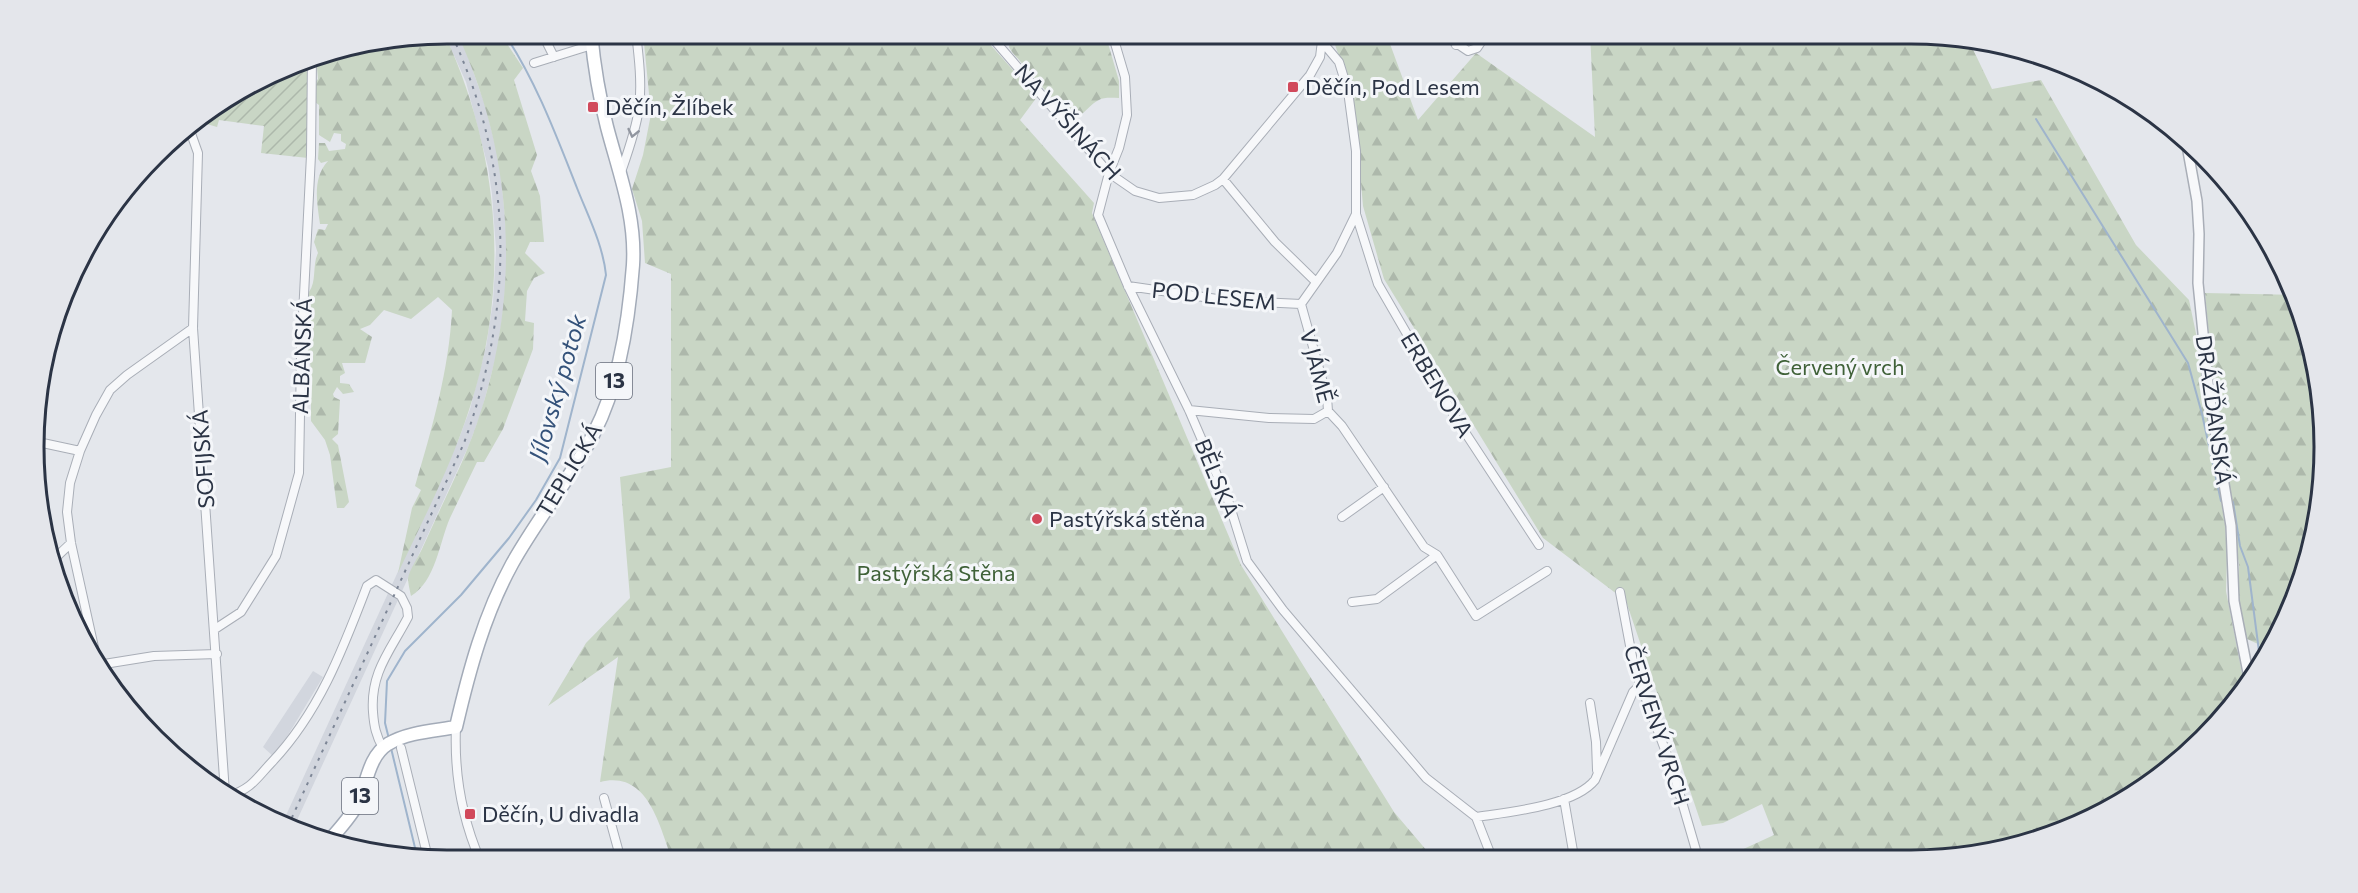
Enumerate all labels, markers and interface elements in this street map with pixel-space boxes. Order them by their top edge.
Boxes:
street label: NA VÝŠINÁCH [1009,58,1127,185]
place label: Děčín, Pod Lesem [1305,73,1480,100]
marker: Děčín, Pod Lesem [1286,80,1300,94]
place label: Děčín, Žlíbek [605,93,734,120]
marker: Děčín, Žlíbek [586,100,600,114]
one-way arrow [628,127,641,137]
street label: POD LESEM [1151,276,1278,315]
street label: ALBÁNSKÁ [286,297,317,415]
water label: Jílovský potok [521,310,592,466]
street label: V JÁMĚ [1295,326,1340,406]
street label: ERBENOVA [1396,327,1479,442]
street label: DRÁŽĎANSKÁ [2191,333,2238,487]
park label: Červený vrch [1775,353,1905,380]
road number: 13 [596,363,632,399]
street label: SOFIJSKÁ [186,409,219,509]
street label: TEPLICKÁ [530,418,607,522]
street label: BĚLSKÁ [1189,434,1245,521]
place label: Pastýřská stěna [1049,505,1205,532]
marker: Pastýřská stěna [1030,512,1044,526]
park label: Pastýřská Stěna [857,559,1015,586]
street label: ČERVENÝ VRCH [1619,641,1696,808]
road number: 13 [342,778,378,814]
place label: Děčín, U divadla [482,800,639,827]
marker: Děčín, U divadla [463,807,477,821]

